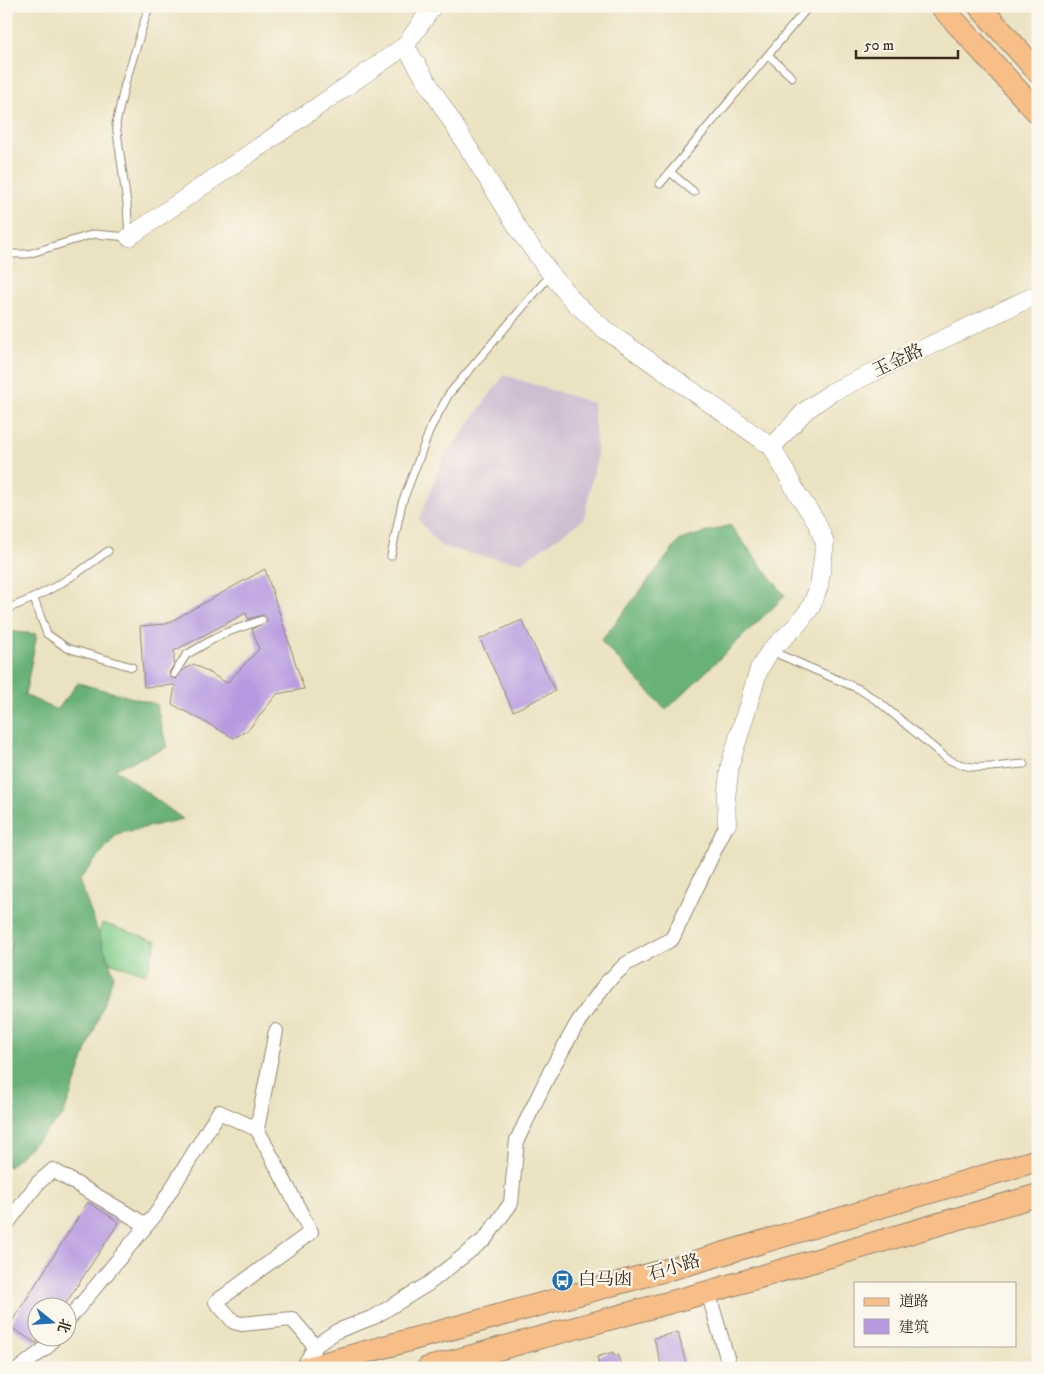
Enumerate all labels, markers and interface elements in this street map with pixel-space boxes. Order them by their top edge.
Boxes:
scale bar [856,28,959,60]
text: 50 m [864,36,894,55]
street label: 玉金路 [869,340,927,382]
street label: 石小路 [645,1250,703,1286]
bus stop icon: 白马凼 [550,1268,574,1292]
place label: 白马凼 [578,1269,632,1291]
legend [854,1282,1016,1346]
text: 道路 [899,1292,929,1311]
north arrow [28,1296,78,1346]
text: 北 [53,1316,74,1335]
text: 建筑 [899,1318,929,1337]

